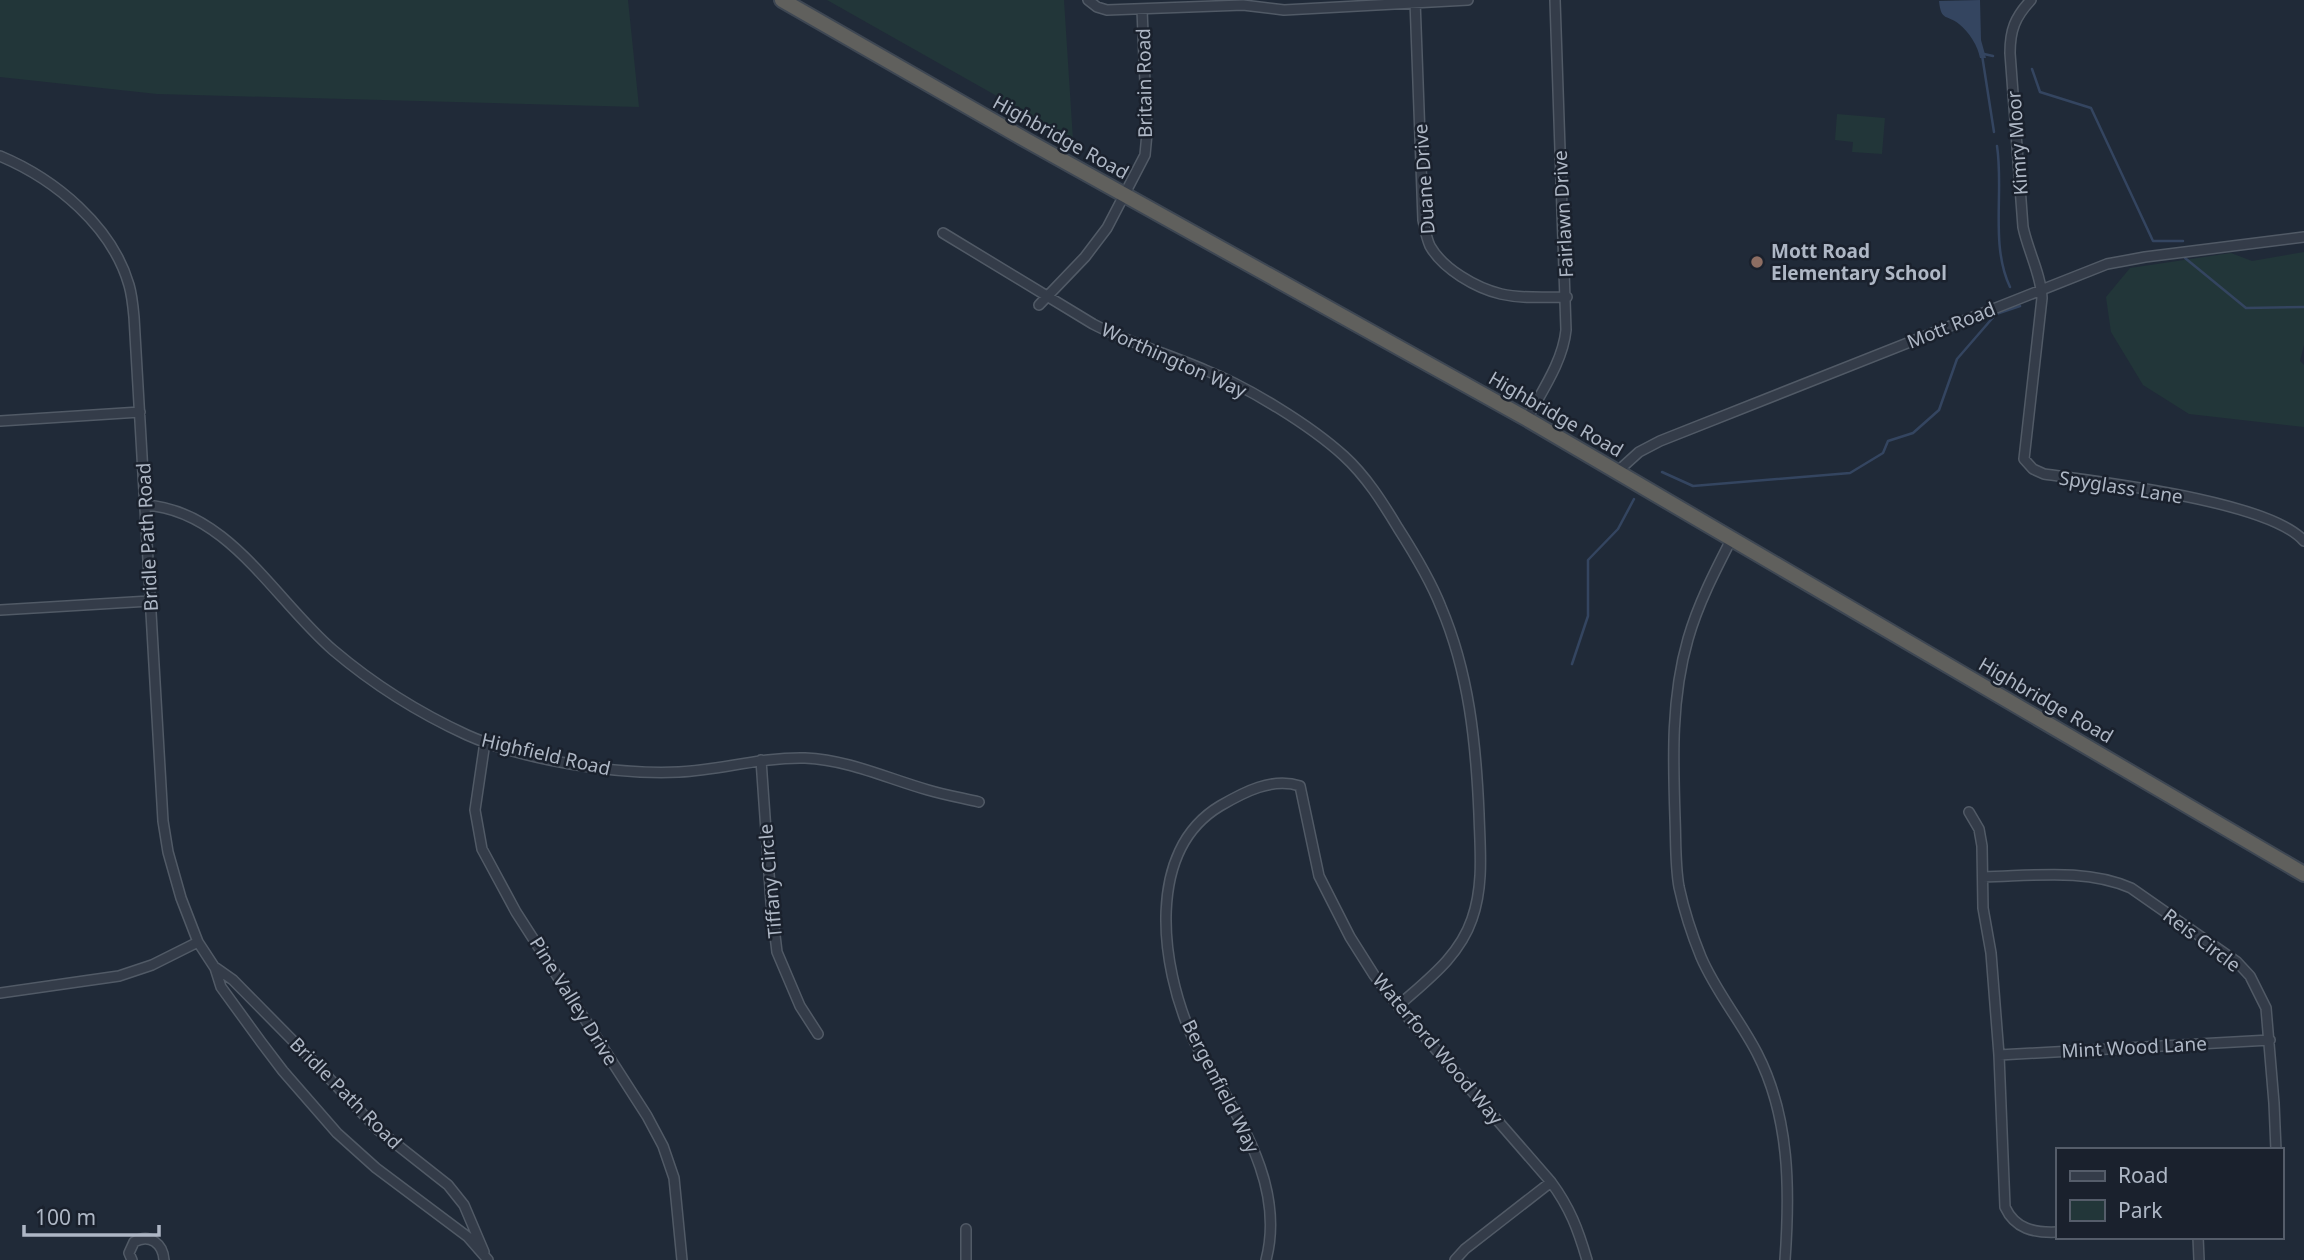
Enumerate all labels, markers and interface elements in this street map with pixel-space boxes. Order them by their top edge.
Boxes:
street label: Britain Road [1130,28,1158,138]
street label: Highbridge Road [988,89,1134,185]
street label: Kimry Moor [2000,90,2034,196]
street label: Duane Drive [1407,123,1441,235]
street label: Fairlawn Drive [1547,150,1579,278]
place label: Mott Road Elementary School [1771,238,1947,286]
marker: Mott Road Elementary School [1749,254,1765,270]
street label: Mott Road [1903,296,1999,354]
street label: Worthington Way [1097,316,1251,404]
street label: Highbridge Road [1484,365,1628,463]
street label: Bridle Path Road [130,462,164,612]
street label: Spyglass Lane [2057,464,2185,510]
street label: Highbridge Road [1974,651,2118,749]
street label: Highfield Road [479,727,613,781]
street label: Tiffany Circle [752,823,788,939]
street label: Reis Circle [2158,902,2246,978]
street label: Pine Valley Drive [524,932,624,1070]
street label: Waterford Wood Way [1367,968,1509,1130]
street label: Bergenfield Way [1176,1015,1266,1157]
street label: Mint Wood Lane [2061,1030,2207,1064]
street label: Bridle Path Road [284,1031,408,1155]
legend [2056,1148,2283,1239]
text: Road [2118,1161,2168,1189]
scale bar [24,1194,159,1238]
text: Park [2118,1196,2163,1224]
text: 100 m [35,1203,96,1231]

